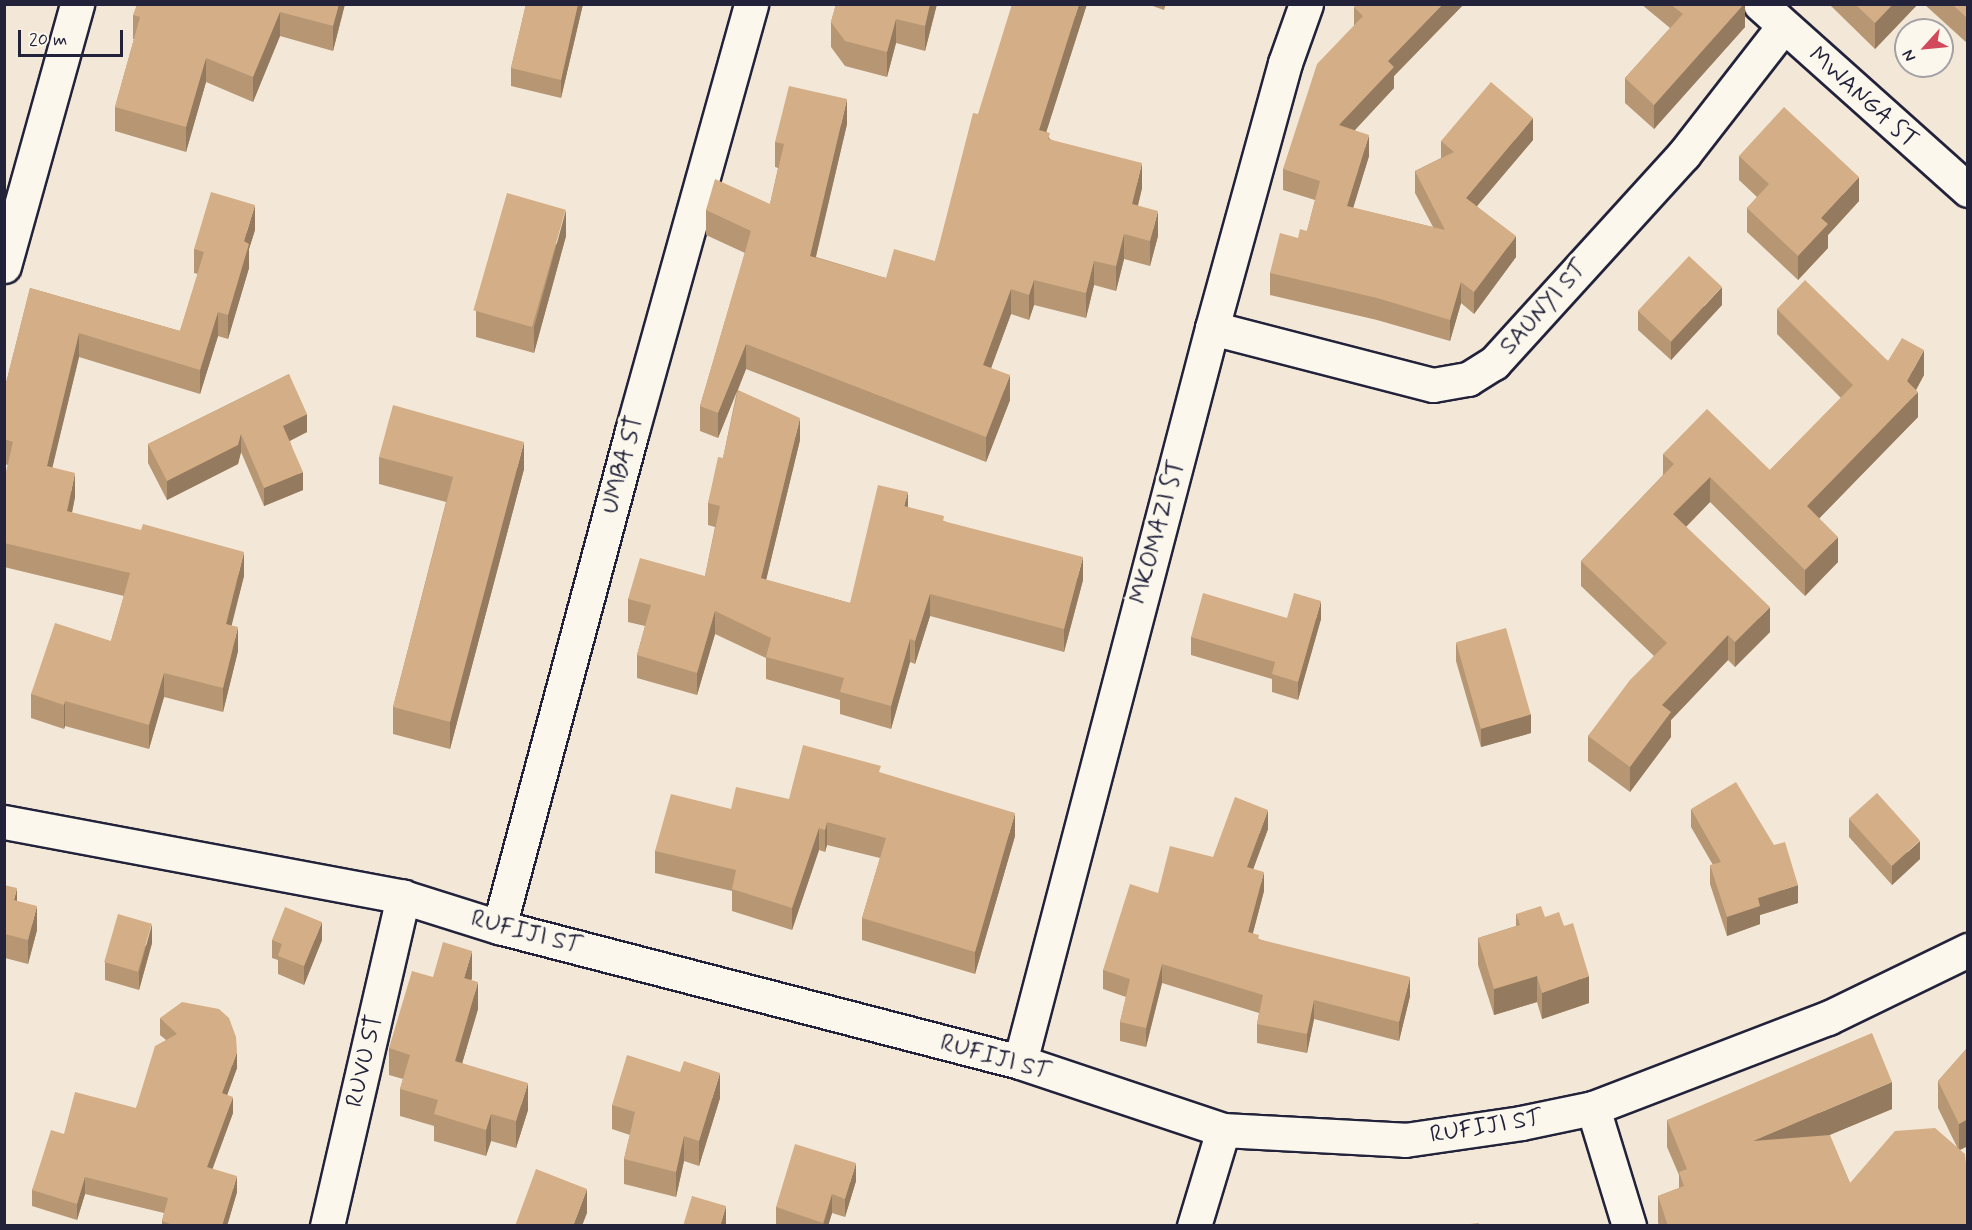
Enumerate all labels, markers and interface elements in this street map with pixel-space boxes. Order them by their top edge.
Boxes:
scale bar [21,18,126,56]
north arrow [1894,18,1954,78]
text: 20 m [29,28,67,52]
street label: MWANGA ST [1802,41,1924,155]
street label: SAUNYI ST [1494,255,1594,361]
street label: UMBA ST [596,412,650,518]
street label: MKOMAZI ST [1125,456,1191,608]
street label: RUFIJI ST [468,904,584,962]
street label: RUVU ST [340,1011,390,1111]
street label: RUFIJI ST [937,1029,1053,1087]
street label: RUFIJI ST [1428,1104,1544,1150]

